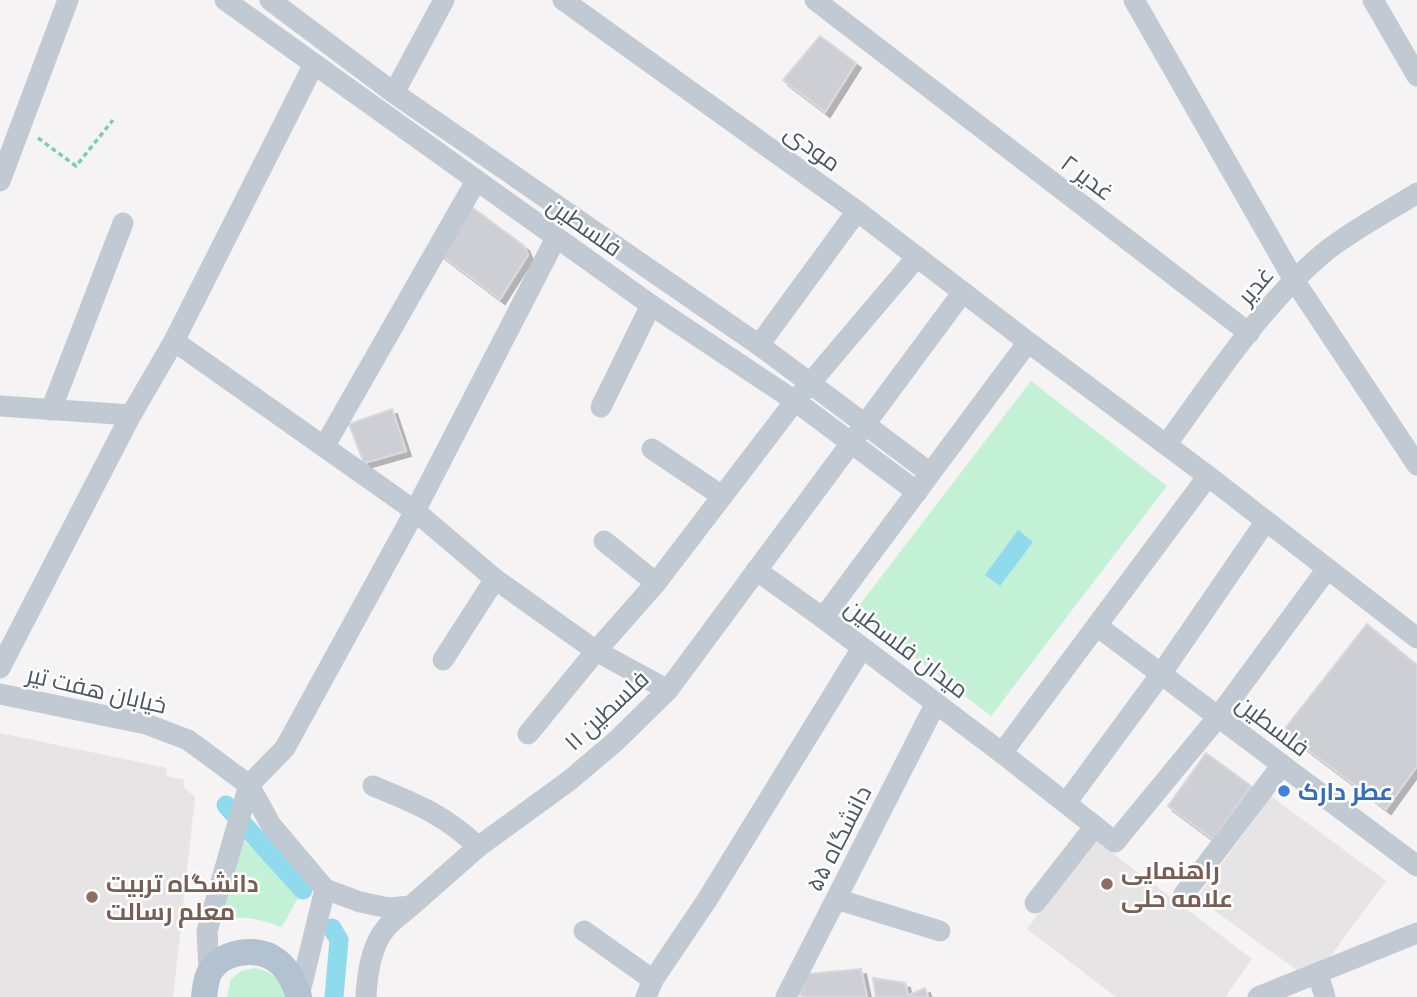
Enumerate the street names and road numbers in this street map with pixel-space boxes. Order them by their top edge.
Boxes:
street label: مودی [778,116,848,178]
street label: غدیر ۲ [1055,147,1121,207]
street label: فلسطین [541,189,629,263]
street label: غدیر [1228,259,1280,312]
street label: میدان فلسطین [838,591,976,705]
street label: خیابان هفت تیر [22,657,170,721]
street label: فلسطین ۱۱ [557,663,655,757]
street label: فلسطین [1230,687,1316,763]
street label: دانشگاه ۵۵ [798,780,878,896]

